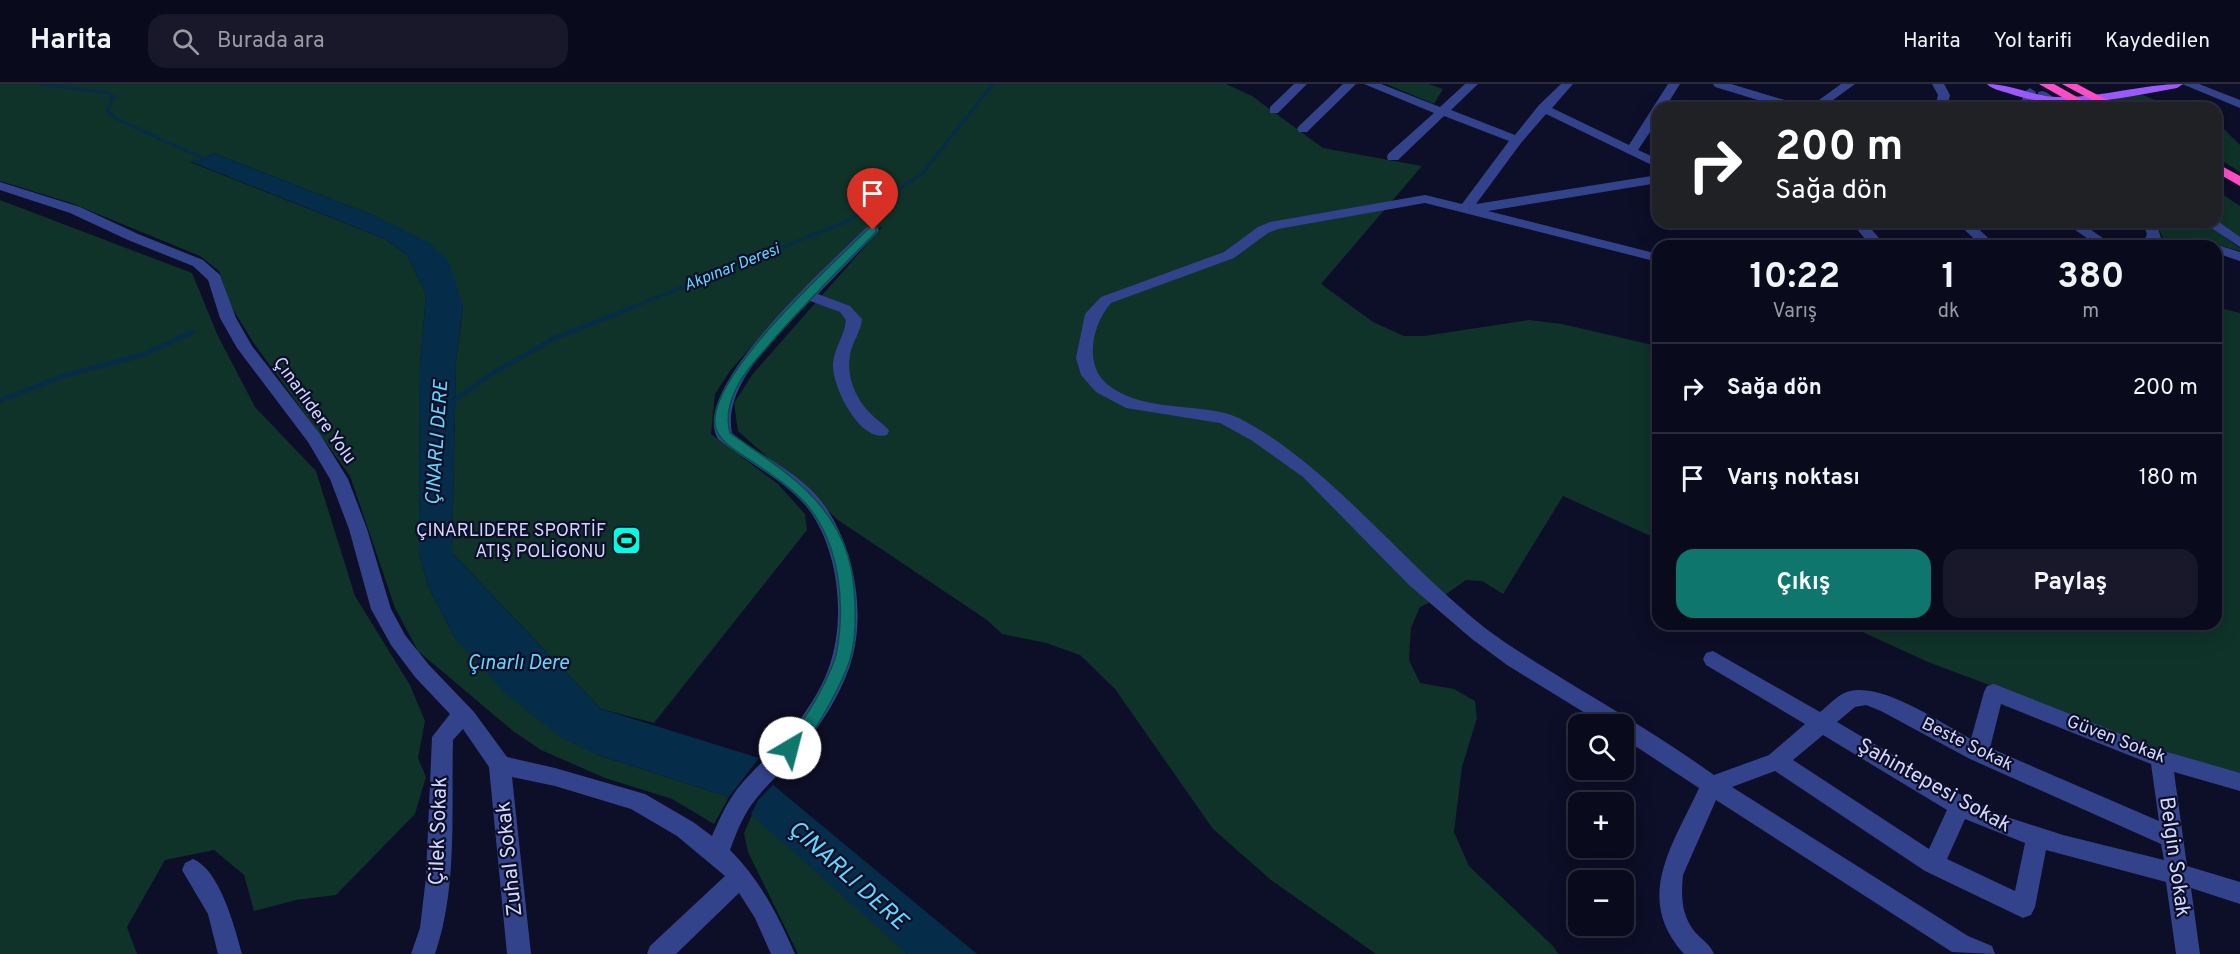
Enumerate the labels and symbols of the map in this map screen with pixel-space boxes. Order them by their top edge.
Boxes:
pin [847,168,898,230]
water label: Akpınar Deresi [681,239,784,296]
street label: Çınarlıdere Yolu [267,353,361,469]
water label: ÇINARLI DERE [421,378,455,506]
place label: ÇINARLIDERE SPORTİF ATIŞ POLİGONU [416,518,606,564]
sports icon: ÇINARLIDERE SPORTİF ATIŞ POLİGONU [611,525,643,557]
water label: Çınarlı Dere [467,651,569,677]
street label: Güven Sokak [2063,711,2169,769]
street label: Beste Sokak [1918,713,2016,777]
position arrow [758,716,822,780]
street label: Şahintepesi Sokak [1852,733,2016,839]
street label: Çilek Sokak [424,776,454,886]
street label: Belgin Sokak [2152,795,2196,919]
street label: Zuhal Sokak [491,800,529,918]
water label: ÇINARLI DERE [781,815,914,938]

